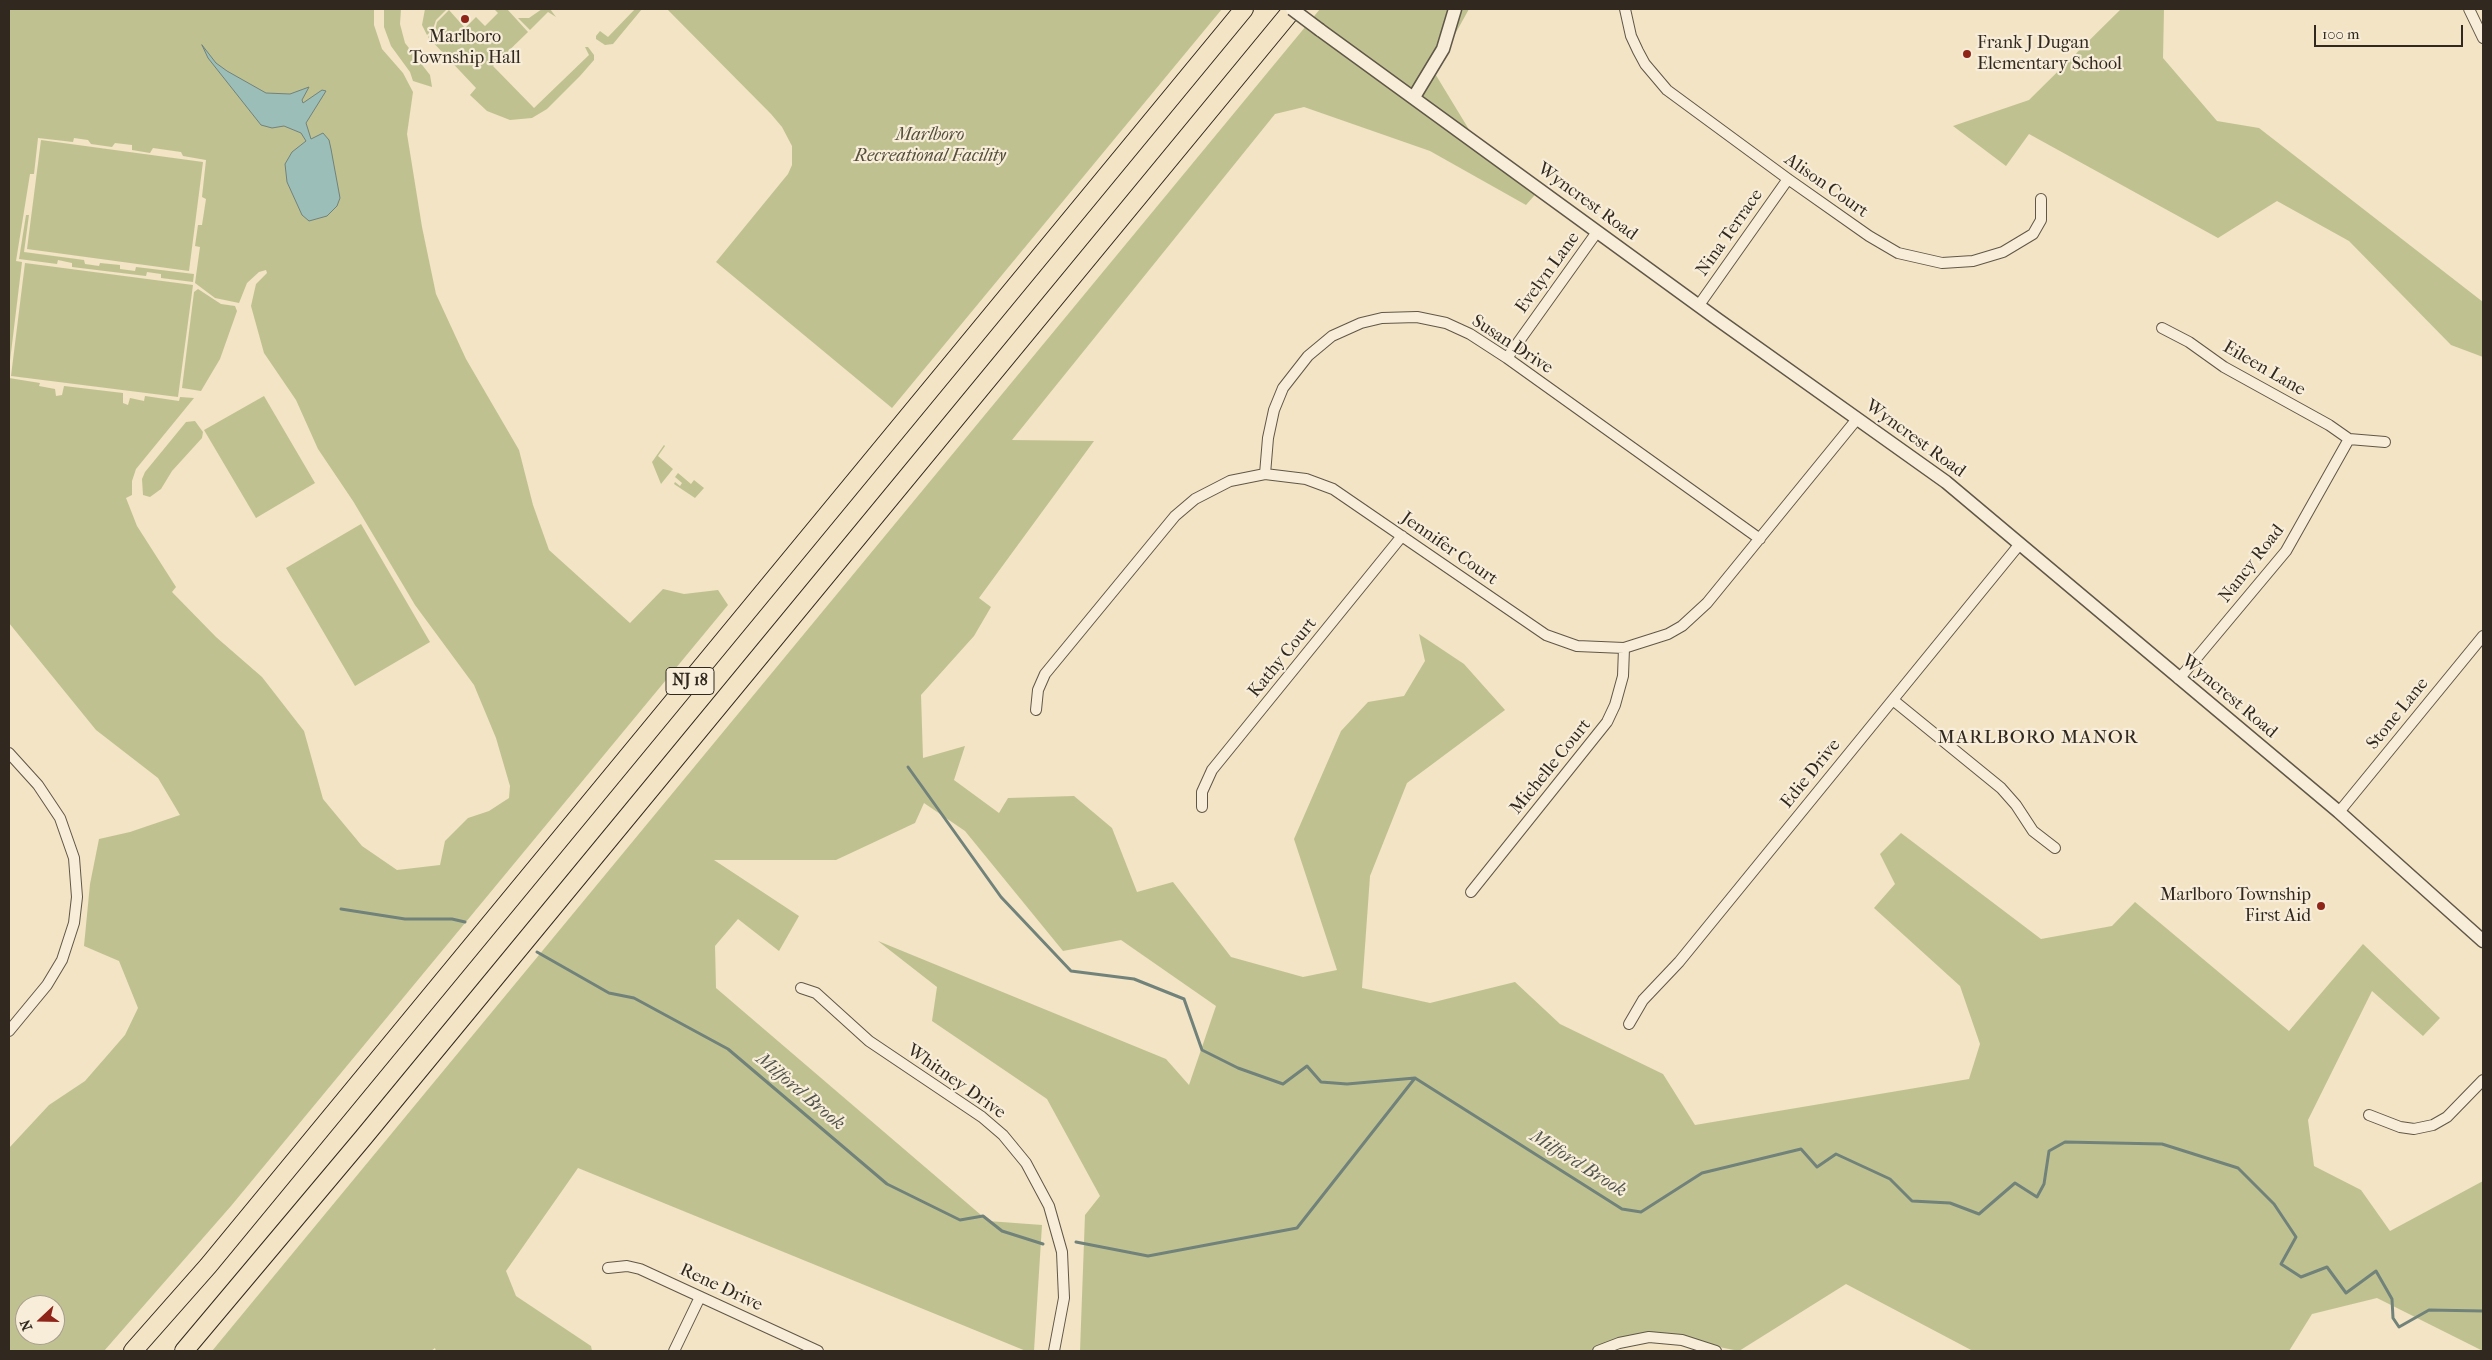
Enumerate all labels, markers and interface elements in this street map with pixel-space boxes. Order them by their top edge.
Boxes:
marker: Marlboro Township Hall [459,13,471,25]
scale bar [2317,15,2466,47]
text: 100 m [2322,25,2360,43]
place label: Marlboro Township Hall [409,27,521,70]
place label: Frank J Dugan Elementary School [1977,33,2122,76]
marker: Frank J Dugan Elementary School [1961,48,1973,60]
park label: Marlboro Recreational Facility [854,125,1006,168]
street label: Alison Court [1780,149,1872,223]
street label: Wyncrest Road [1533,158,1641,246]
street label: Nina Terrace [1692,185,1768,281]
street label: Evelyn Lane [1511,228,1585,318]
street label: Susan Drive [1467,311,1557,379]
street label: Eileen Lane [2219,337,2309,401]
street label: Wyncrest Road [1861,395,1969,483]
street label: Jennifer Court [1397,508,1501,590]
street label: Nancy Road [2215,521,2289,607]
street label: Kathy Court [1244,614,1322,702]
street label: Wyncrest Road [2177,651,2281,743]
road number: NJ 18 [666,668,714,694]
street label: Stone Lane [2362,674,2434,754]
street label: Michelle Court [1506,715,1596,819]
district label: MARLBORO MANOR [1936,727,2140,749]
street label: Edie Drive [1777,735,1845,813]
place label: Marlboro Township First Aid [2160,885,2311,928]
marker: Marlboro Township First Aid [2315,900,2327,912]
street label: Whitney Drive [902,1040,1010,1124]
water label: Milford Brook [751,1048,849,1136]
water label: Milford Brook [1526,1125,1630,1203]
street label: Rene Drive [676,1259,766,1317]
north arrow [15,1295,65,1345]
text: N [17,1317,36,1333]

